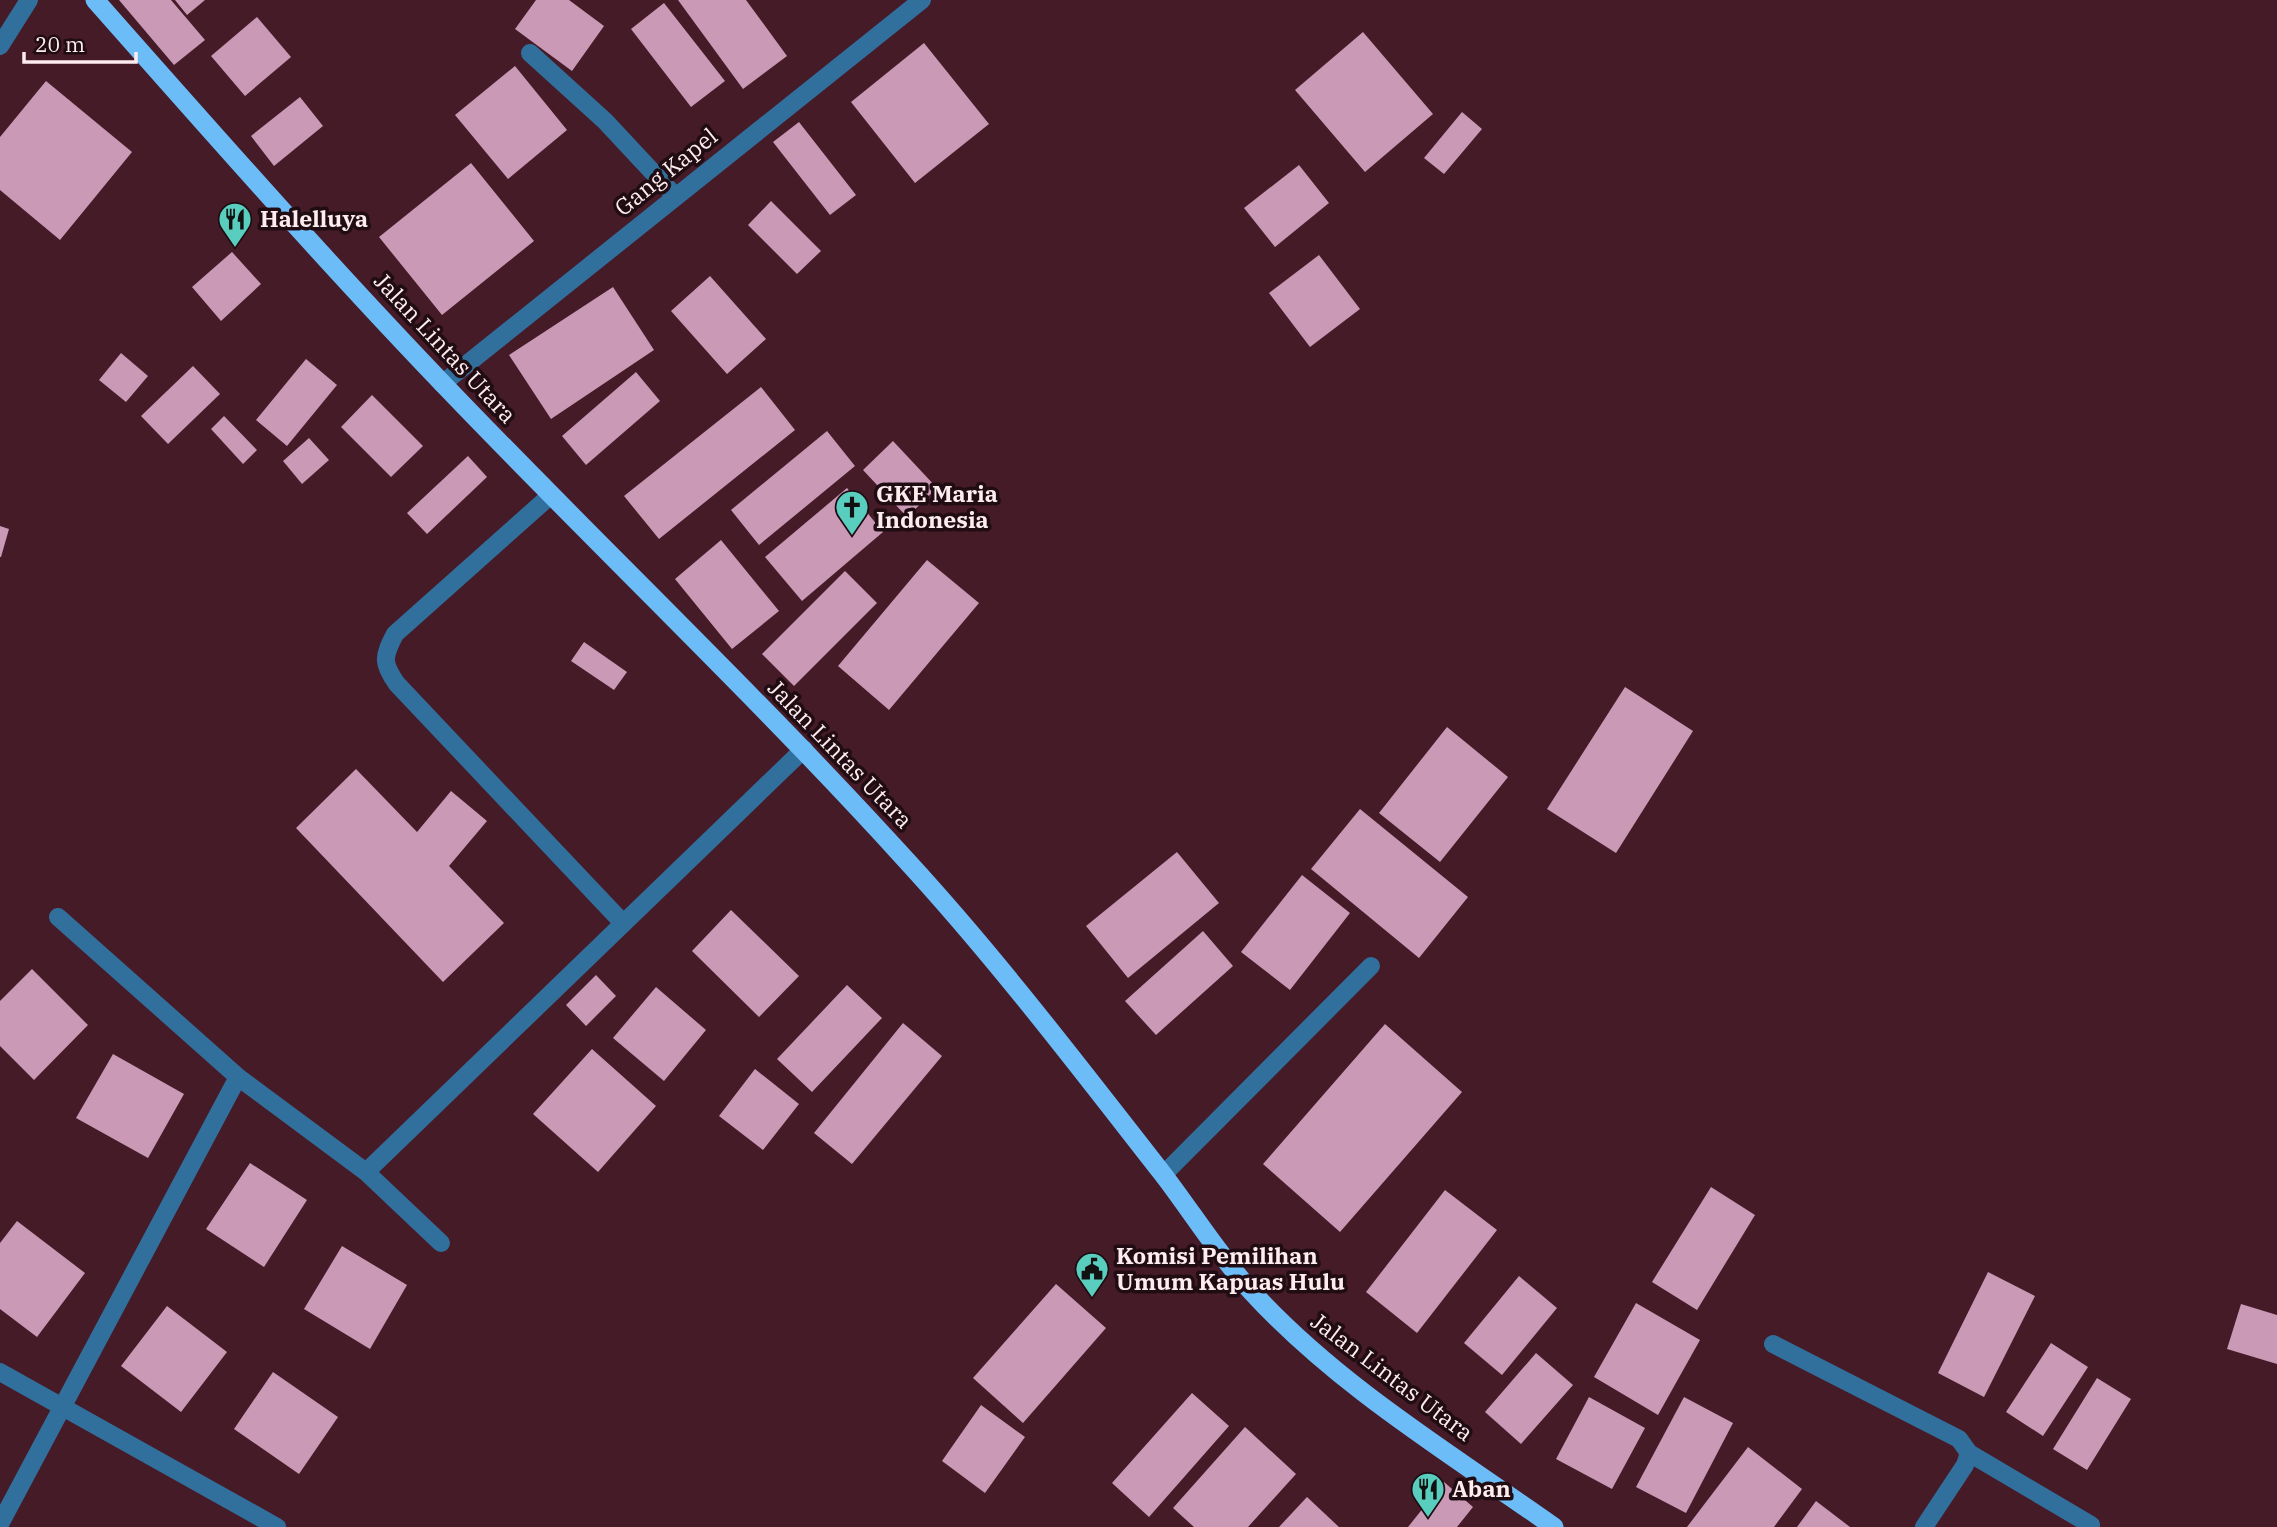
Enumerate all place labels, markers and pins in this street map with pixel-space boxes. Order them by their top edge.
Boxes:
restaurant icon: Halelluya [216,200,254,249]
place label: Halelluya [260,203,368,233]
place label: GKE Maria Indonesia [876,478,998,534]
church icon: GKE Maria Indonesia [833,488,871,537]
place label: Komisi Pemilihan Umum Kapuas Hulu [1116,1240,1345,1296]
public building icon: Komisi Pemilihan Umum Kapuas Hulu [1073,1250,1111,1299]
restaurant icon: Aban [1409,1470,1447,1519]
place label: Aban [1452,1473,1511,1503]

